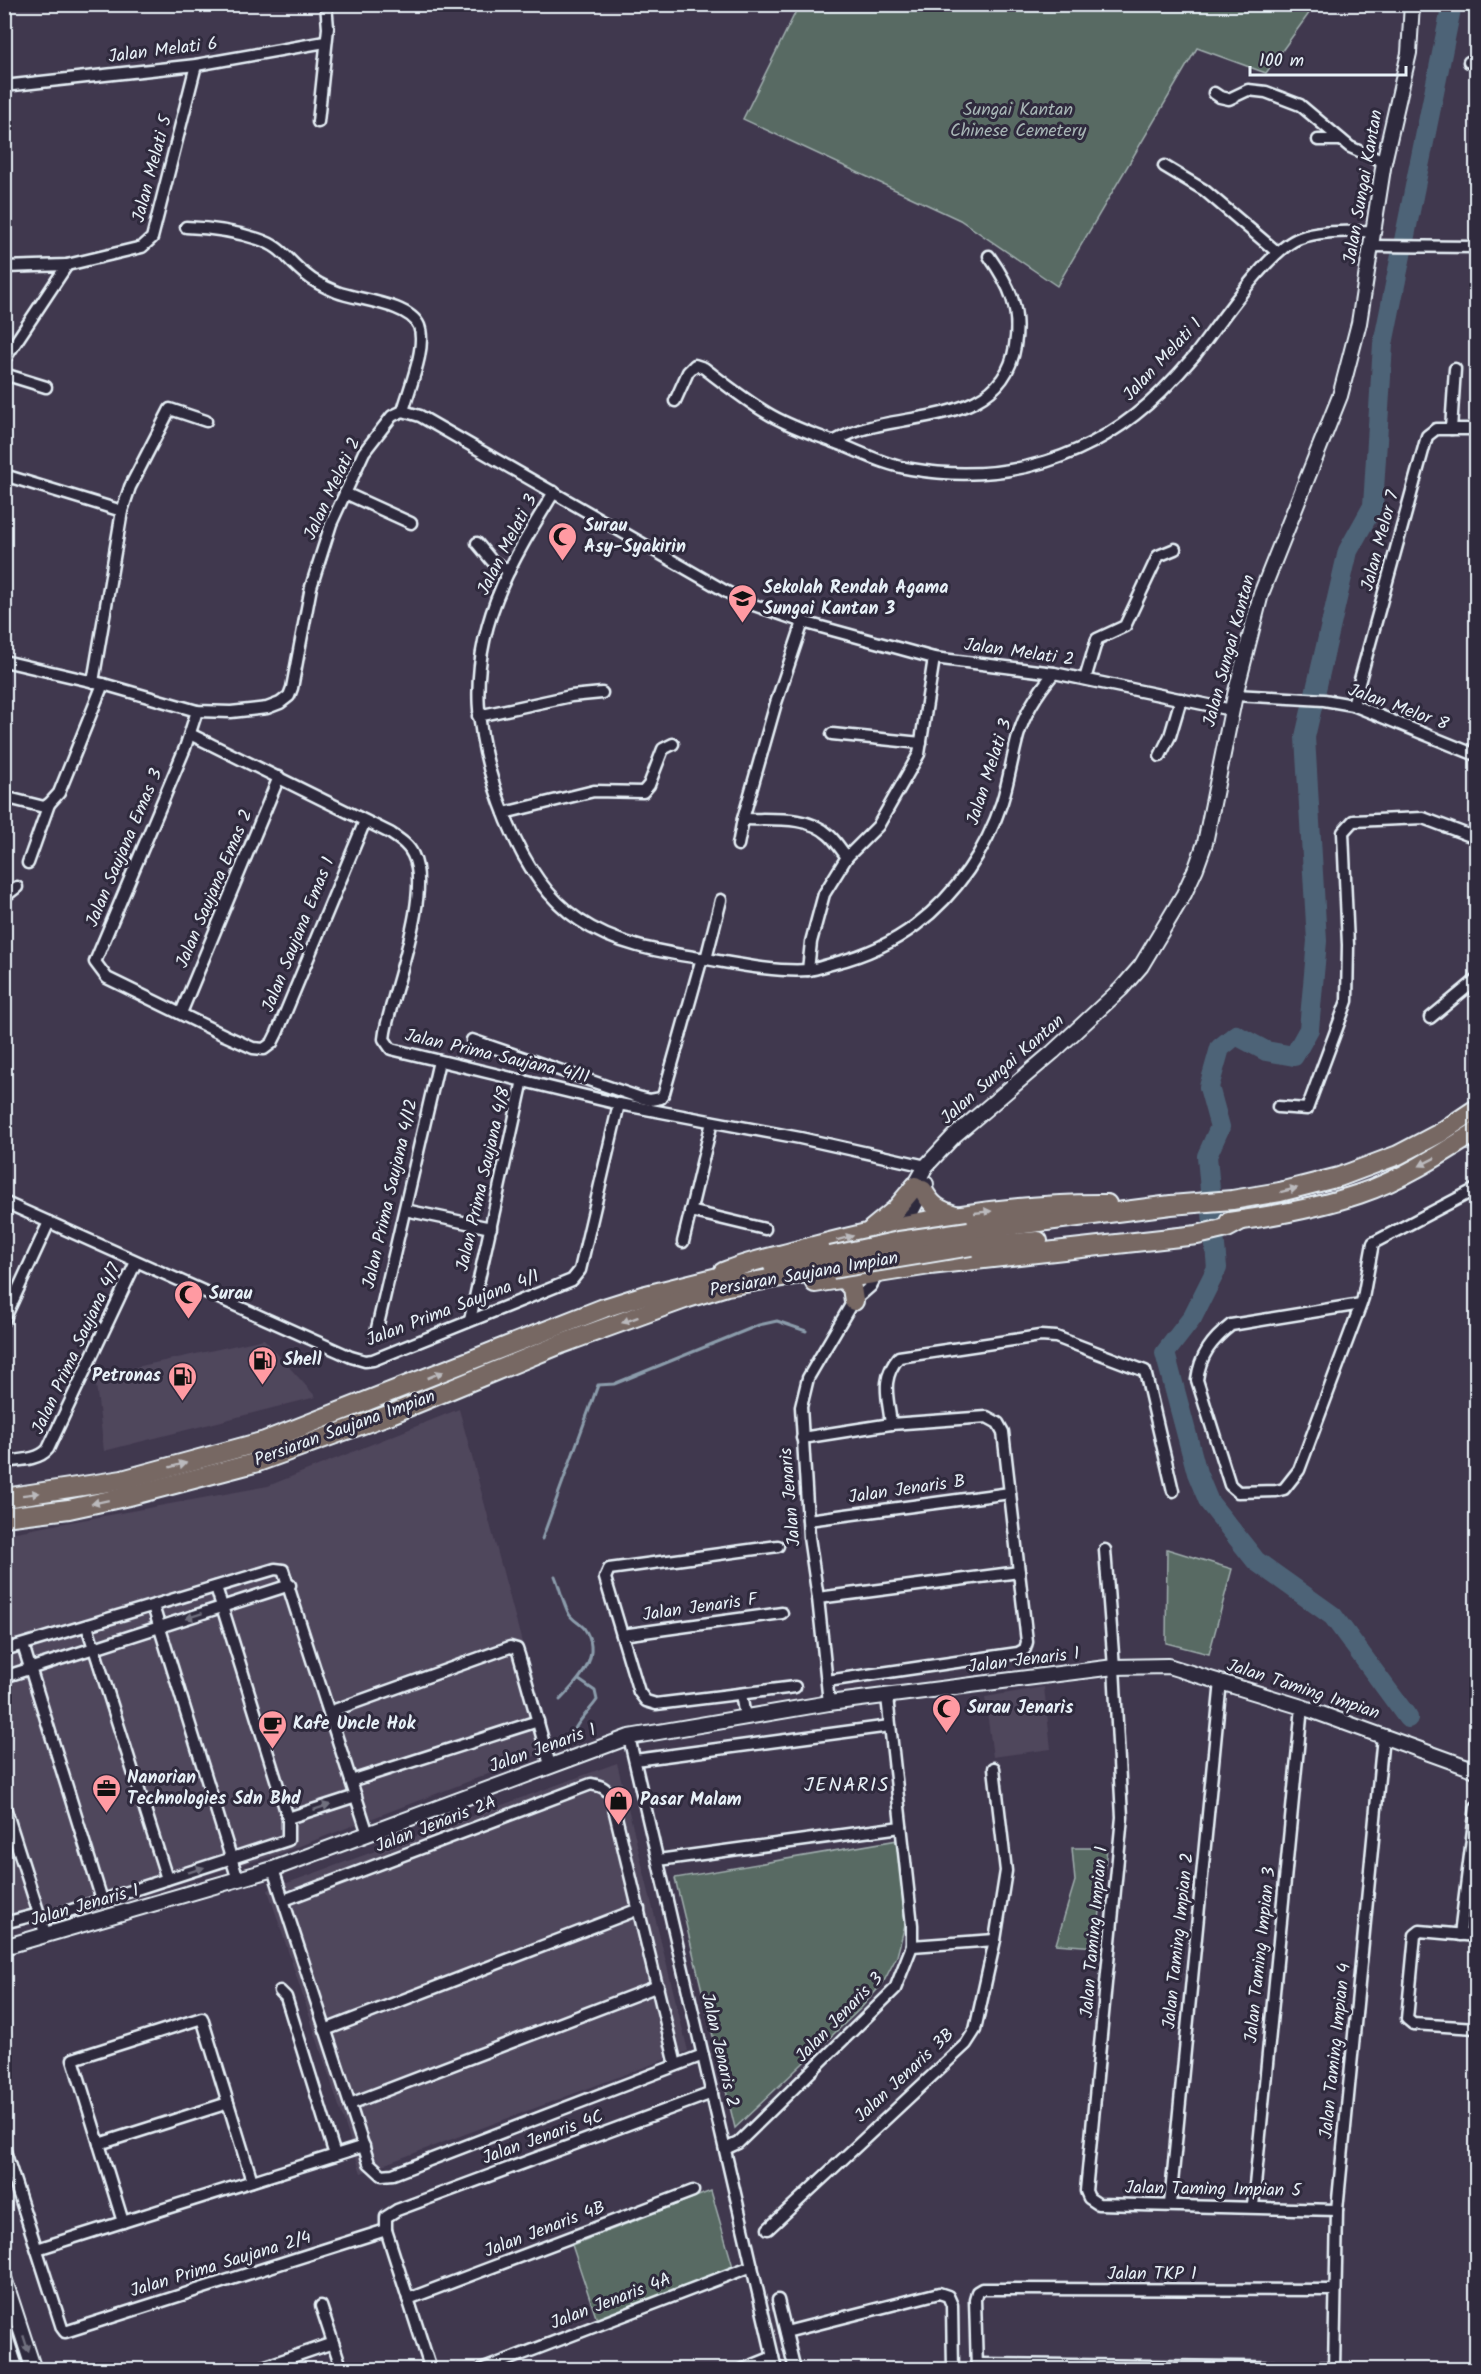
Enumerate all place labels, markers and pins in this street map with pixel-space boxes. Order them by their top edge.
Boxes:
place label: Surau Asy-Syakirin [584,512,686,562]
mosque icon: Surau Asy-Syakirin [547,520,579,562]
place label: Sekolah Rendah Agama Sungai Kantan 3 [763,574,948,624]
school or university icon: Sekolah Rendah Agama Sungai Kantan 3 [726,582,758,624]
mosque icon: Surau [172,1278,204,1320]
place label: Surau [209,1280,252,1309]
fuel station icon: Shell [246,1344,278,1386]
place label: Shell [283,1346,322,1375]
fuel station icon: Petronas [166,1360,198,1402]
place label: Petronas [92,1362,162,1391]
mosque icon: Surau Jenaris [930,1692,962,1734]
place label: Surau Jenaris [967,1694,1074,1723]
cafe icon: Kafe Uncle Hok [256,1708,288,1750]
place label: Kafe Uncle Hok [293,1710,416,1739]
place label: Nanorian Technologies Sdn Bhd [127,1764,301,1814]
office icon: Nanorian Technologies Sdn Bhd [90,1772,122,1814]
shop icon: Pasar Malam [603,1784,635,1826]
place label: Pasar Malam [640,1786,742,1815]

